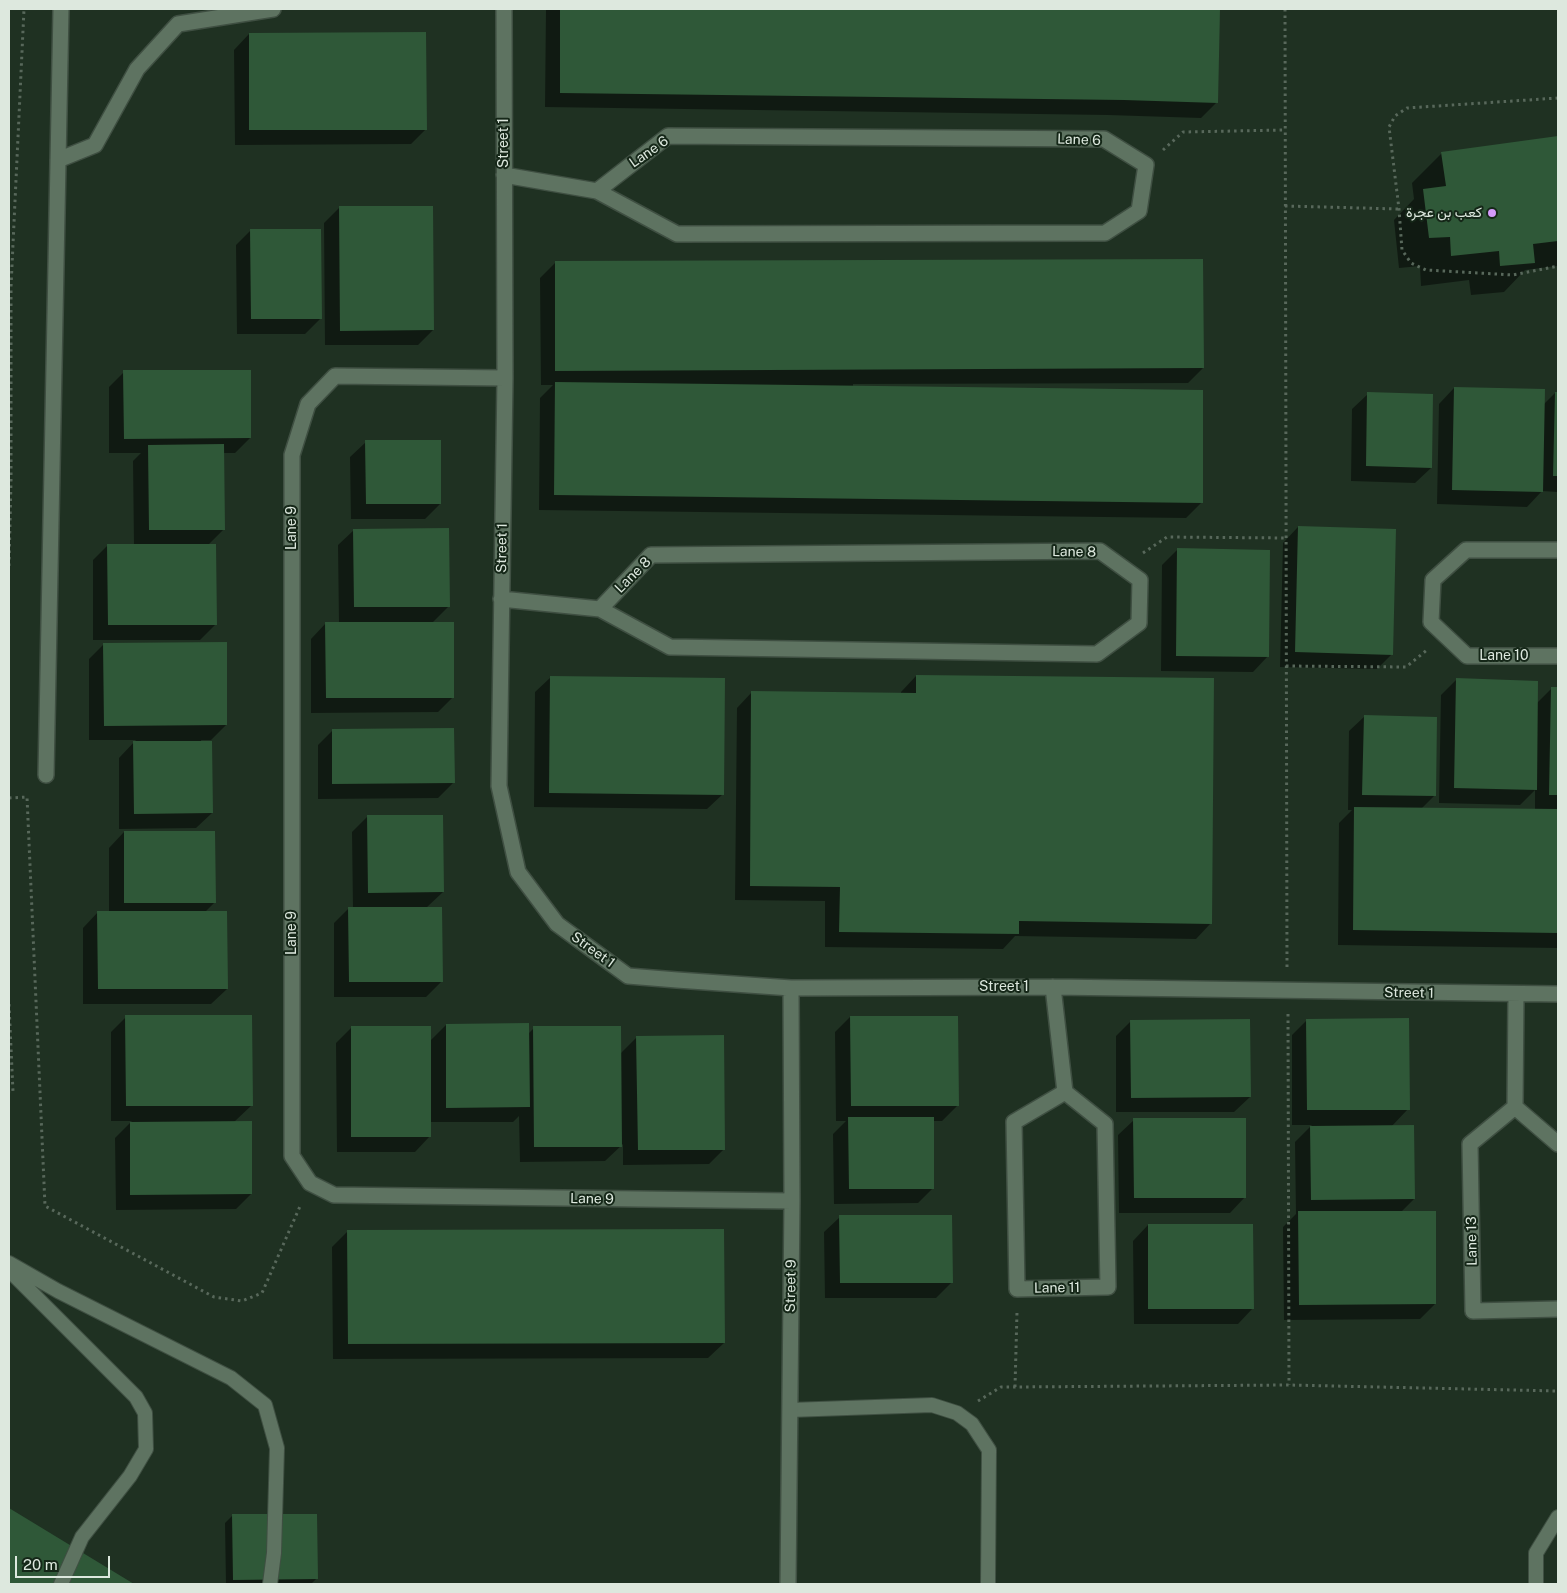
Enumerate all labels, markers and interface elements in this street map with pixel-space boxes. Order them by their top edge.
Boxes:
street label: Street 1 [496,118,512,168]
street label: Lane 6 [1057,131,1101,149]
street label: Lane 6 [626,133,672,171]
place label: كعب بن عجرة [1406,205,1482,221]
marker: كعب بن عجرة [1486,207,1498,219]
street label: Lane 9 [284,506,300,550]
street label: Street 1 [493,523,511,573]
street label: Lane 8 [1052,543,1096,561]
street label: Lane 8 [611,553,655,597]
street label: Lane 10 [1479,648,1529,664]
street label: Lane 9 [284,911,300,955]
street label: Street 1 [568,929,618,971]
street label: Street 1 [979,979,1029,995]
street label: Street 1 [1384,984,1434,1002]
street label: Lane 9 [570,1190,614,1208]
street label: Lane 13 [1463,1216,1481,1266]
street label: Street 9 [782,1259,800,1313]
street label: Lane 11 [1034,1279,1080,1297]
scale bar [18,1546,112,1578]
text: 20 m [23,1556,58,1573]

